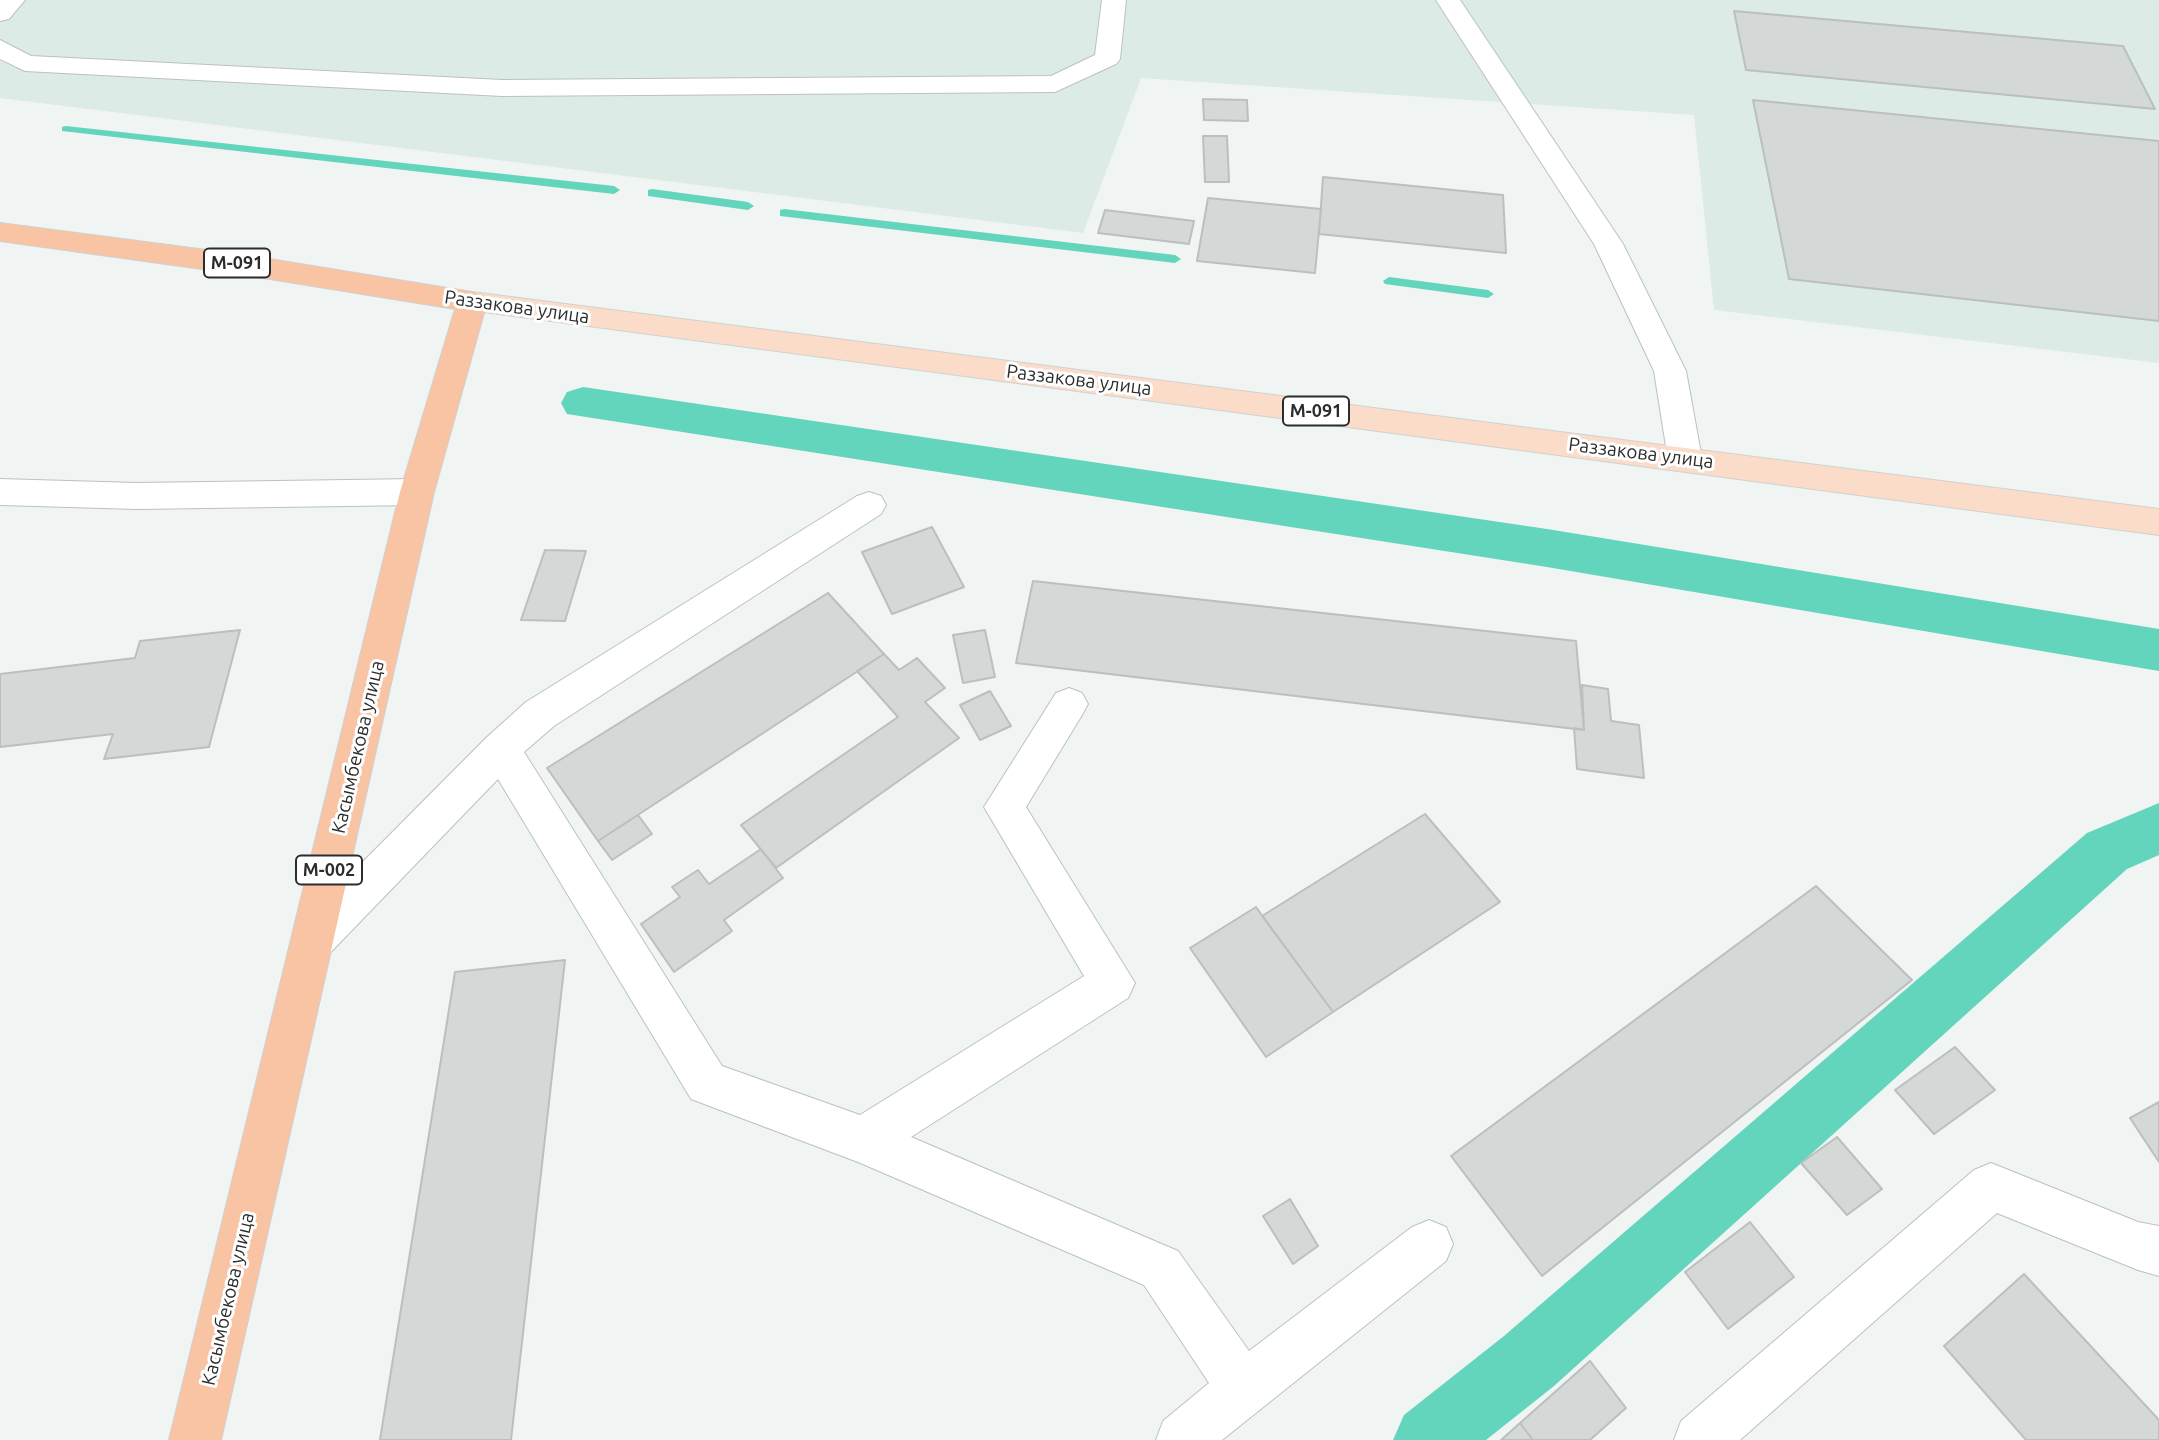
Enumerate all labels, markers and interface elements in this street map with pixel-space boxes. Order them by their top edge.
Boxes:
road number: М-091 [204,248,270,278]
street label: Раззакова улица [443,286,591,328]
street label: Раззакова улица [1005,360,1153,400]
road number: М-091 [1283,396,1349,426]
street label: Раззакова улица [1567,433,1715,473]
street label: Касымбекова улица [327,658,389,836]
road number: M-002 [296,856,362,884]
street label: Касымбекова улица [197,1210,259,1388]

